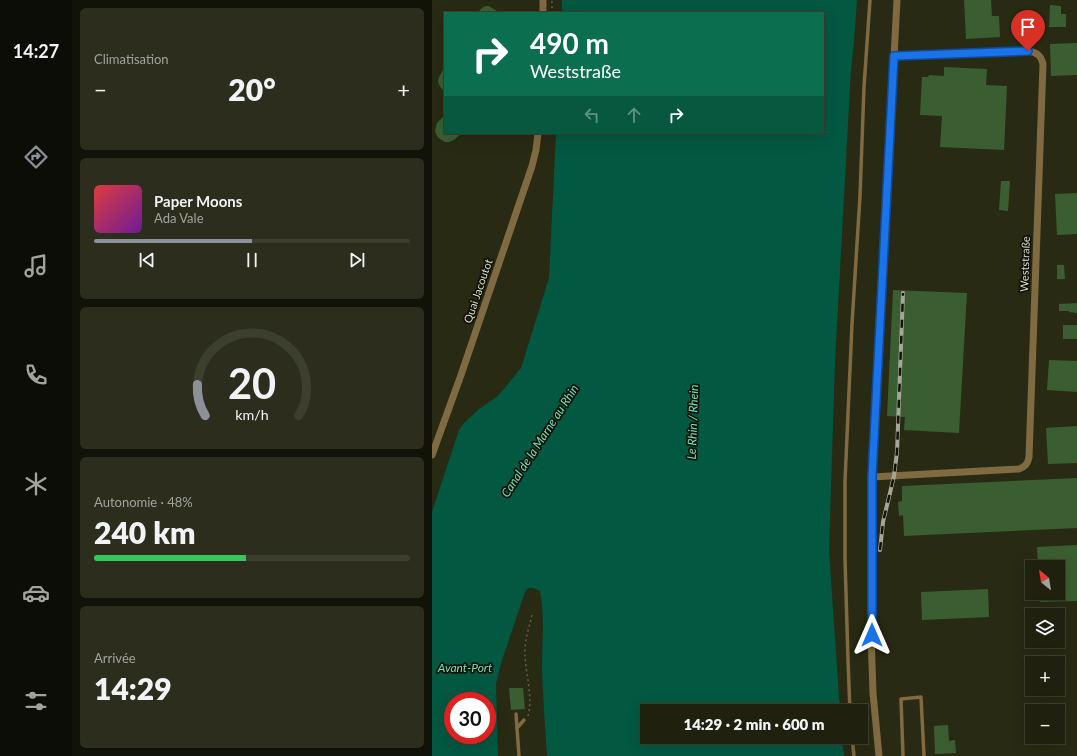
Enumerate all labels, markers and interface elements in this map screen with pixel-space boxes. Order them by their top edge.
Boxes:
pin [1011,10,1045,51]
icon: arrive [1017,16,1039,38]
text: 490 m [530,26,609,60]
icon: right [464,28,516,80]
text: 14:27 [13,40,59,62]
text: Climatisation [94,51,169,67]
text: Weststraße [530,60,621,82]
text: 20° [228,71,276,107]
text: − [94,76,107,103]
text: + [397,76,410,103]
icon: left [581,104,603,126]
icon: ahead [623,104,645,126]
icon: right [665,104,687,126]
icon: directions [22,143,50,171]
text: Paper Moons [154,192,242,210]
text: Ada Vale [154,210,204,226]
street label: Weststraße [1017,236,1032,292]
icon: previous [136,249,158,271]
icon: pause [241,249,263,271]
icon: next [346,249,368,271]
icon: music [22,252,50,280]
street label: Quai Jacoutot [460,257,495,325]
text: 20 [228,358,276,408]
icon: phone [22,361,50,389]
water label: Canal de la Marne au Rhin [498,382,582,500]
water label: Le Rhin / Rhein [684,384,701,460]
text: km/h [235,406,269,423]
icon: climate [22,470,50,498]
text: Autonomie · 48% [94,494,193,510]
text: 240 km [94,514,195,550]
north arrow [1025,560,1065,600]
map controls [1025,560,1065,744]
icon: car [22,579,50,607]
button: layers [1025,608,1065,648]
position arrow [851,614,893,656]
text: Arrivée [94,650,136,666]
button: + [1025,656,1065,696]
water label: Avant-Port [437,660,493,675]
text: 14:29 [94,670,172,706]
icon: filters [22,687,50,715]
speed limit sign: 30 [444,692,496,744]
button: − [1025,704,1065,744]
text: 14:29 · 2 min · 600 m [683,715,825,733]

